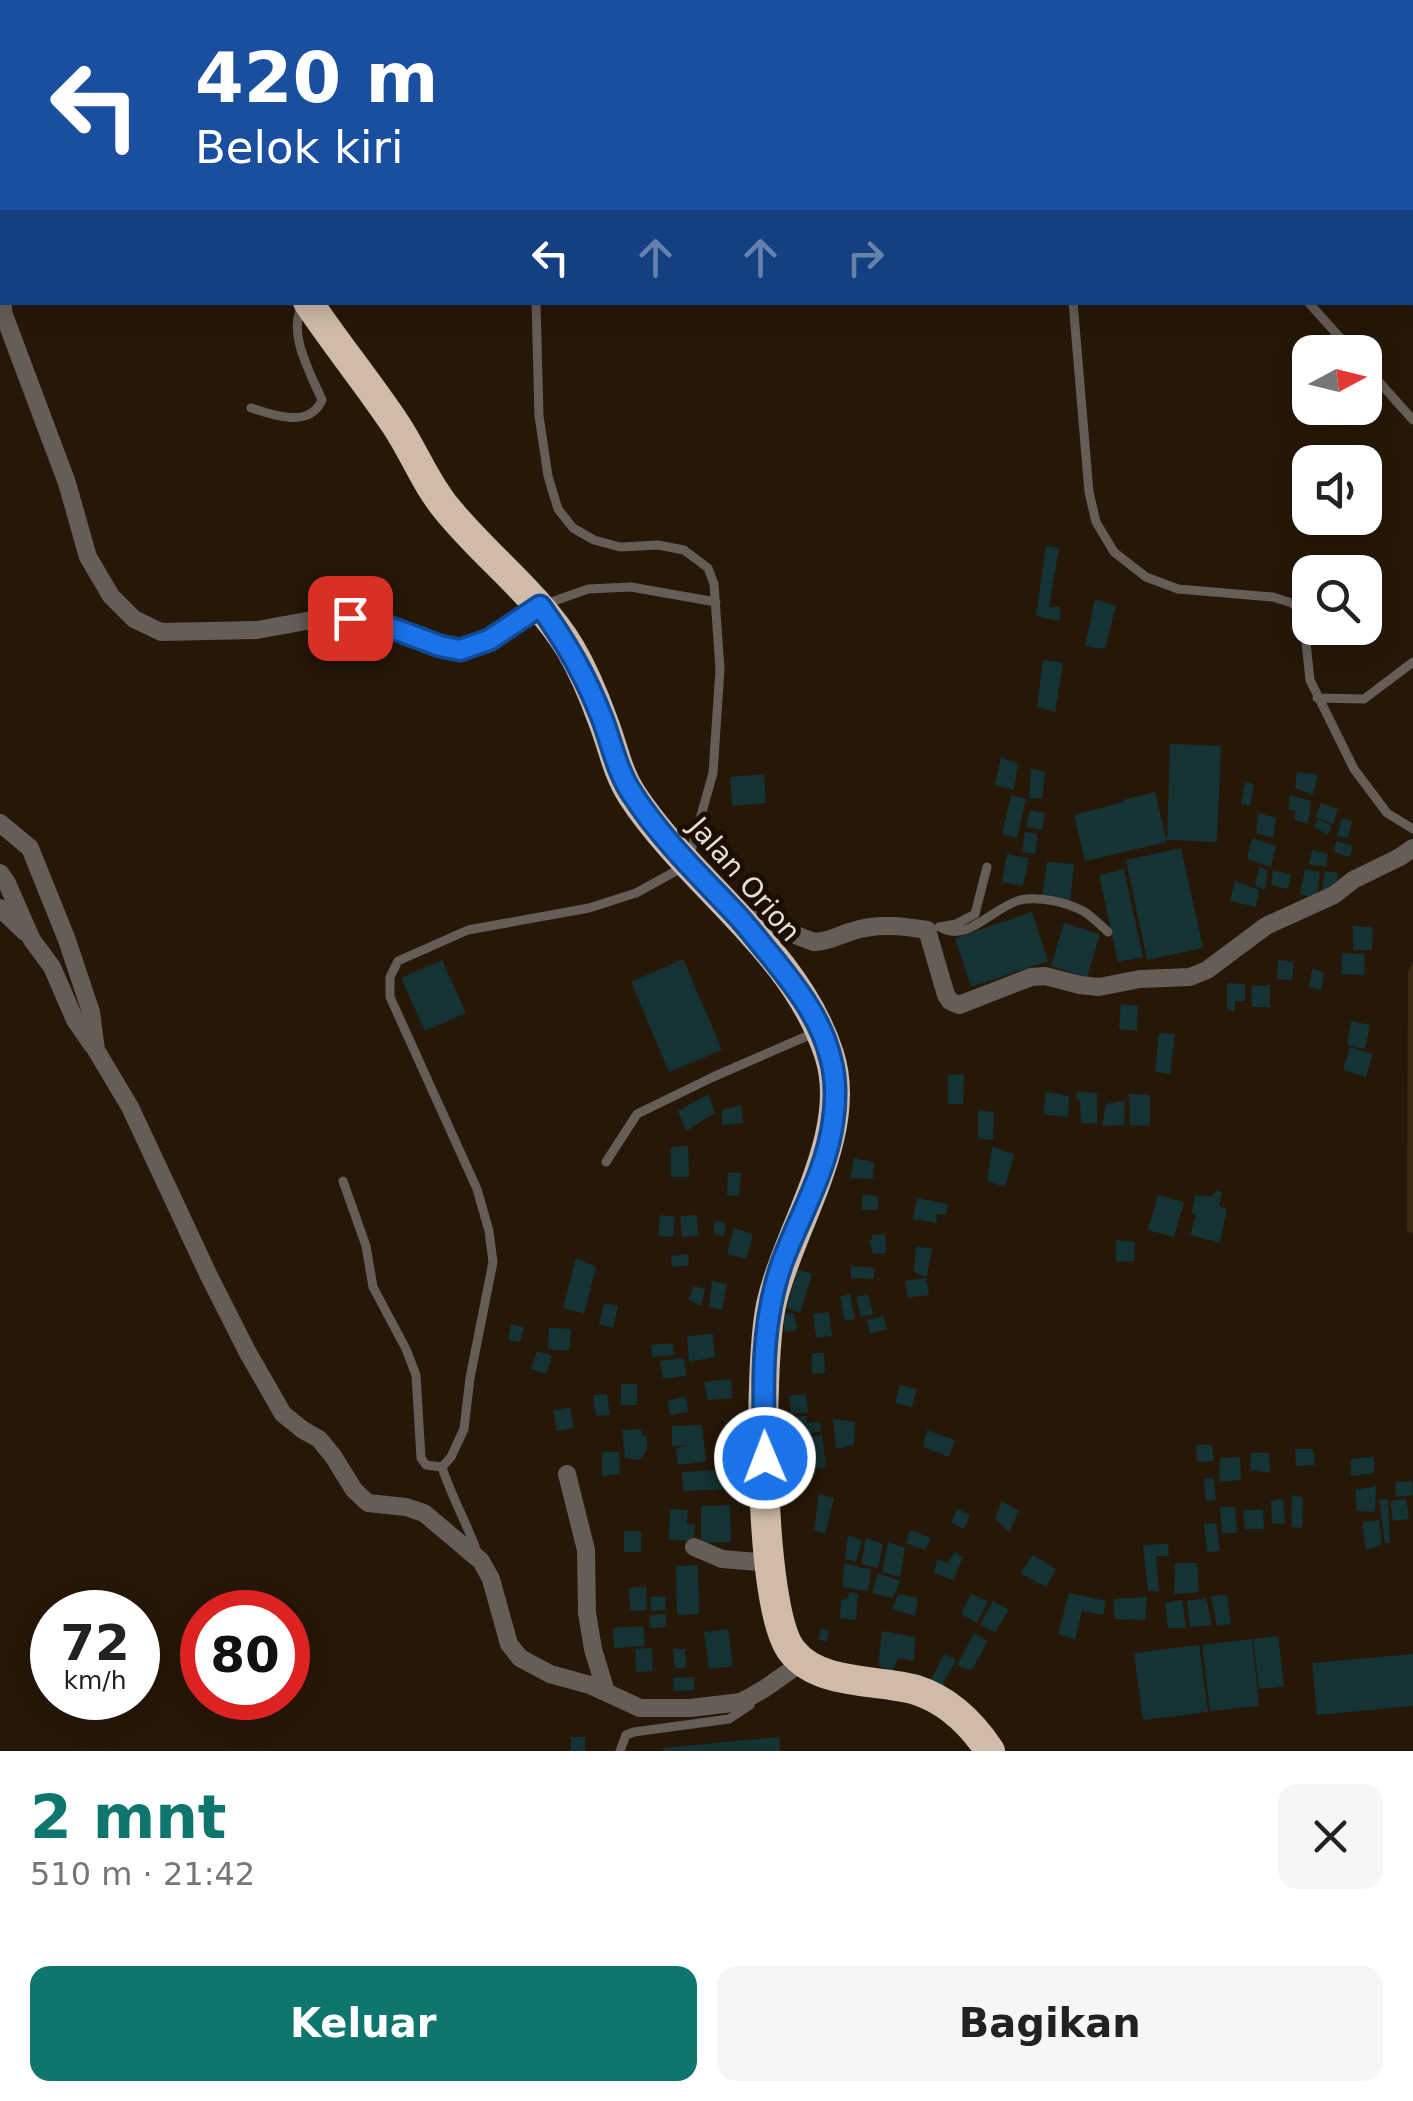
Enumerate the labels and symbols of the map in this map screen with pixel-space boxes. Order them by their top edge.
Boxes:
north arrow [1292,335,1382,425]
pin [308,576,393,661]
street label: Jalan Orion [681,809,807,948]
position arrow [713,1406,817,1510]
speed limit sign: 80 [180,1590,310,1720]

